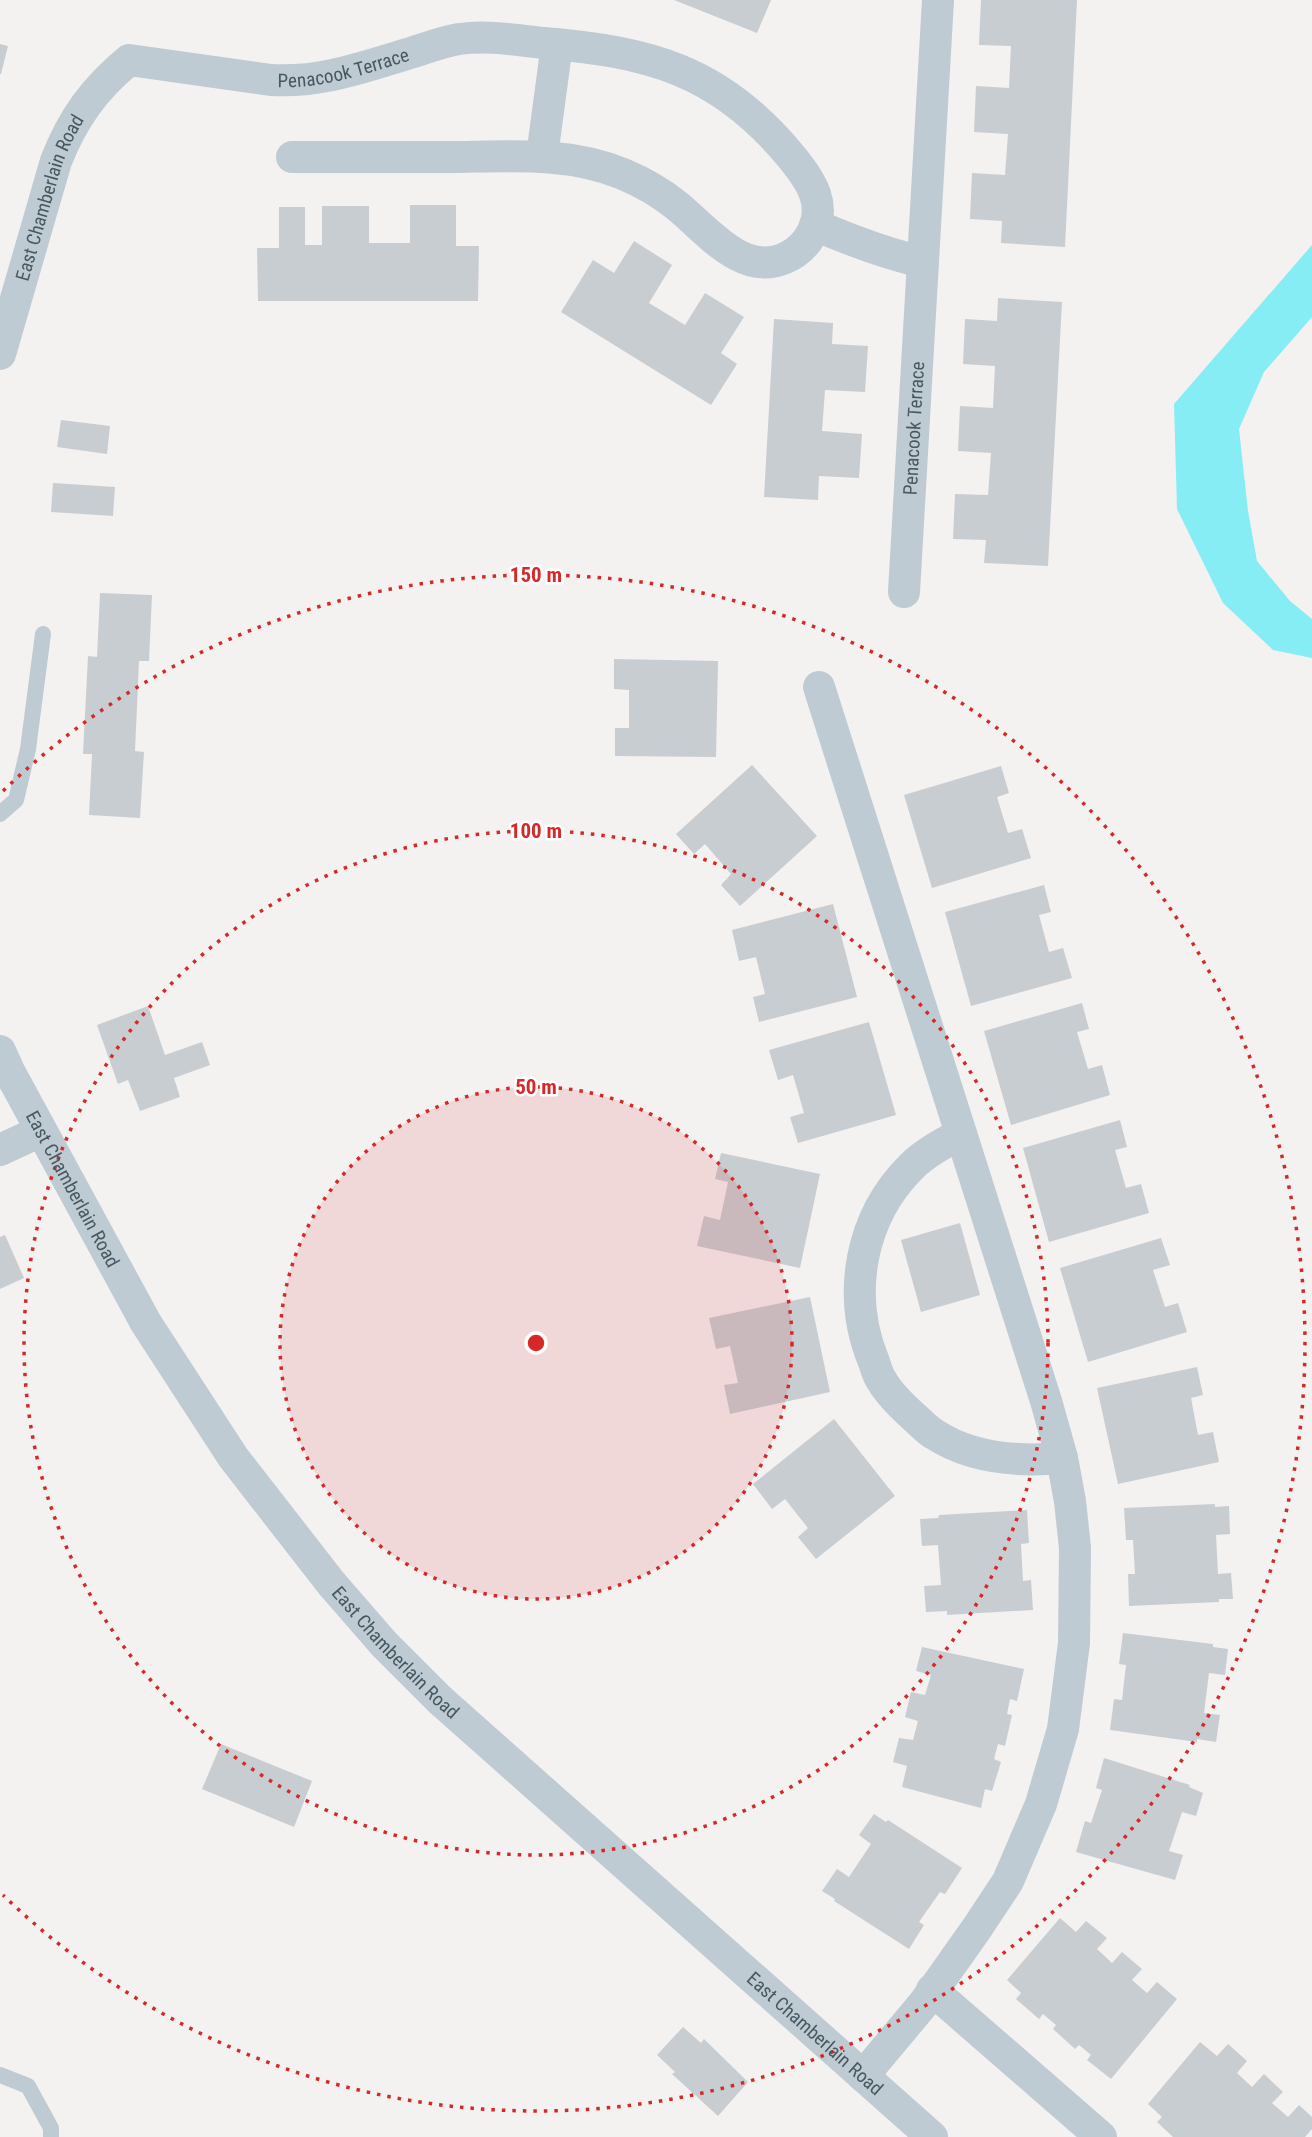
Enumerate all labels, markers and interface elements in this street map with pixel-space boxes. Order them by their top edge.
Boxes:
street label: Penacook Terrace [278,43,412,92]
street label: East Chamberlain Road [11,110,89,284]
street label: Penacook Terrace [899,361,929,496]
text: 150 m [510,563,562,587]
text: 100 m [510,819,562,843]
text: 50 m [515,1075,557,1099]
street label: East Chamberlain Road [21,1107,124,1271]
centre of rings [524,1331,548,1355]
street label: East Chamberlain Road [327,1582,464,1724]
street label: East Chamberlain Road [742,1967,888,2100]

